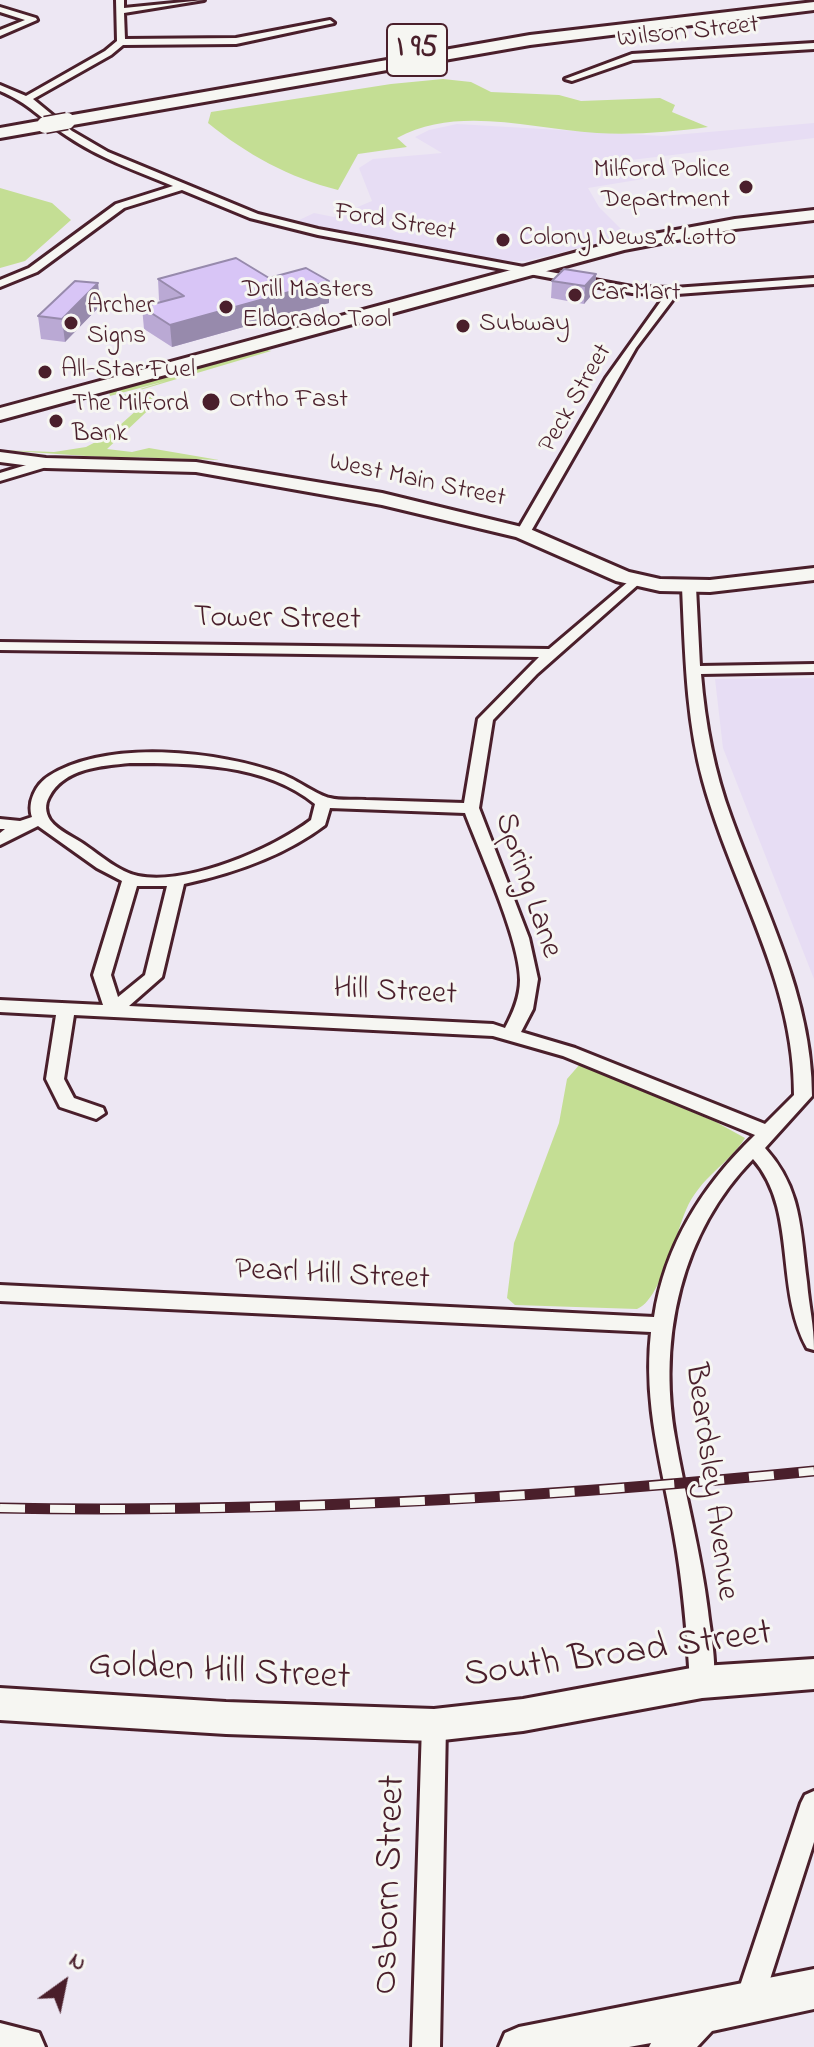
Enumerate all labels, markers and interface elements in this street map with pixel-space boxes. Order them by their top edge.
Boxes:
street label: Wilson Street [616,11,760,57]
road number: I 95 [387,24,447,76]
place label: Milford Police Department [594,156,730,218]
marker: Milford Police Department [737,178,755,196]
street label: Ford Street [332,198,458,250]
place label: Colony News & Lotto [519,224,736,256]
marker: Colony News & Lotto [494,231,512,249]
place label: Drill Masters Eldorado Tool [242,276,391,338]
place label: Car Mart [591,279,680,311]
marker: Car Mart [566,286,584,304]
place label: Archer Signs [87,292,155,354]
marker: Drill Masters Eldorado Tool [217,298,235,316]
place label: Subway [479,310,570,342]
marker: Archer Signs [62,314,80,332]
marker: Subway [454,317,472,335]
street label: Peck Street [533,339,621,459]
place label: All-Star Fuel [61,356,195,388]
marker: All-Star Fuel [36,363,54,381]
place label: Ortho Fast [229,386,348,418]
place label: The Milford Bank [72,390,189,452]
marker: Ortho Fast [200,391,222,413]
marker: The Milford Bank [47,412,65,430]
street label: West Main Street [326,448,508,516]
street label: Tower Street [193,600,361,642]
street label: Spring Lane [483,808,569,964]
street label: Hill Street [332,972,458,1016]
street label: Pearl Hill Street [233,1253,431,1301]
street label: Beardsley Avenue [673,1361,745,1603]
street label: South Broad Street [461,1613,775,1701]
street label: Golden Hill Street [87,1644,351,1704]
street label: Osborn Street [365,1774,419,1996]
north arrow [24,1943,104,2023]
text: N [62,1945,92,1980]

